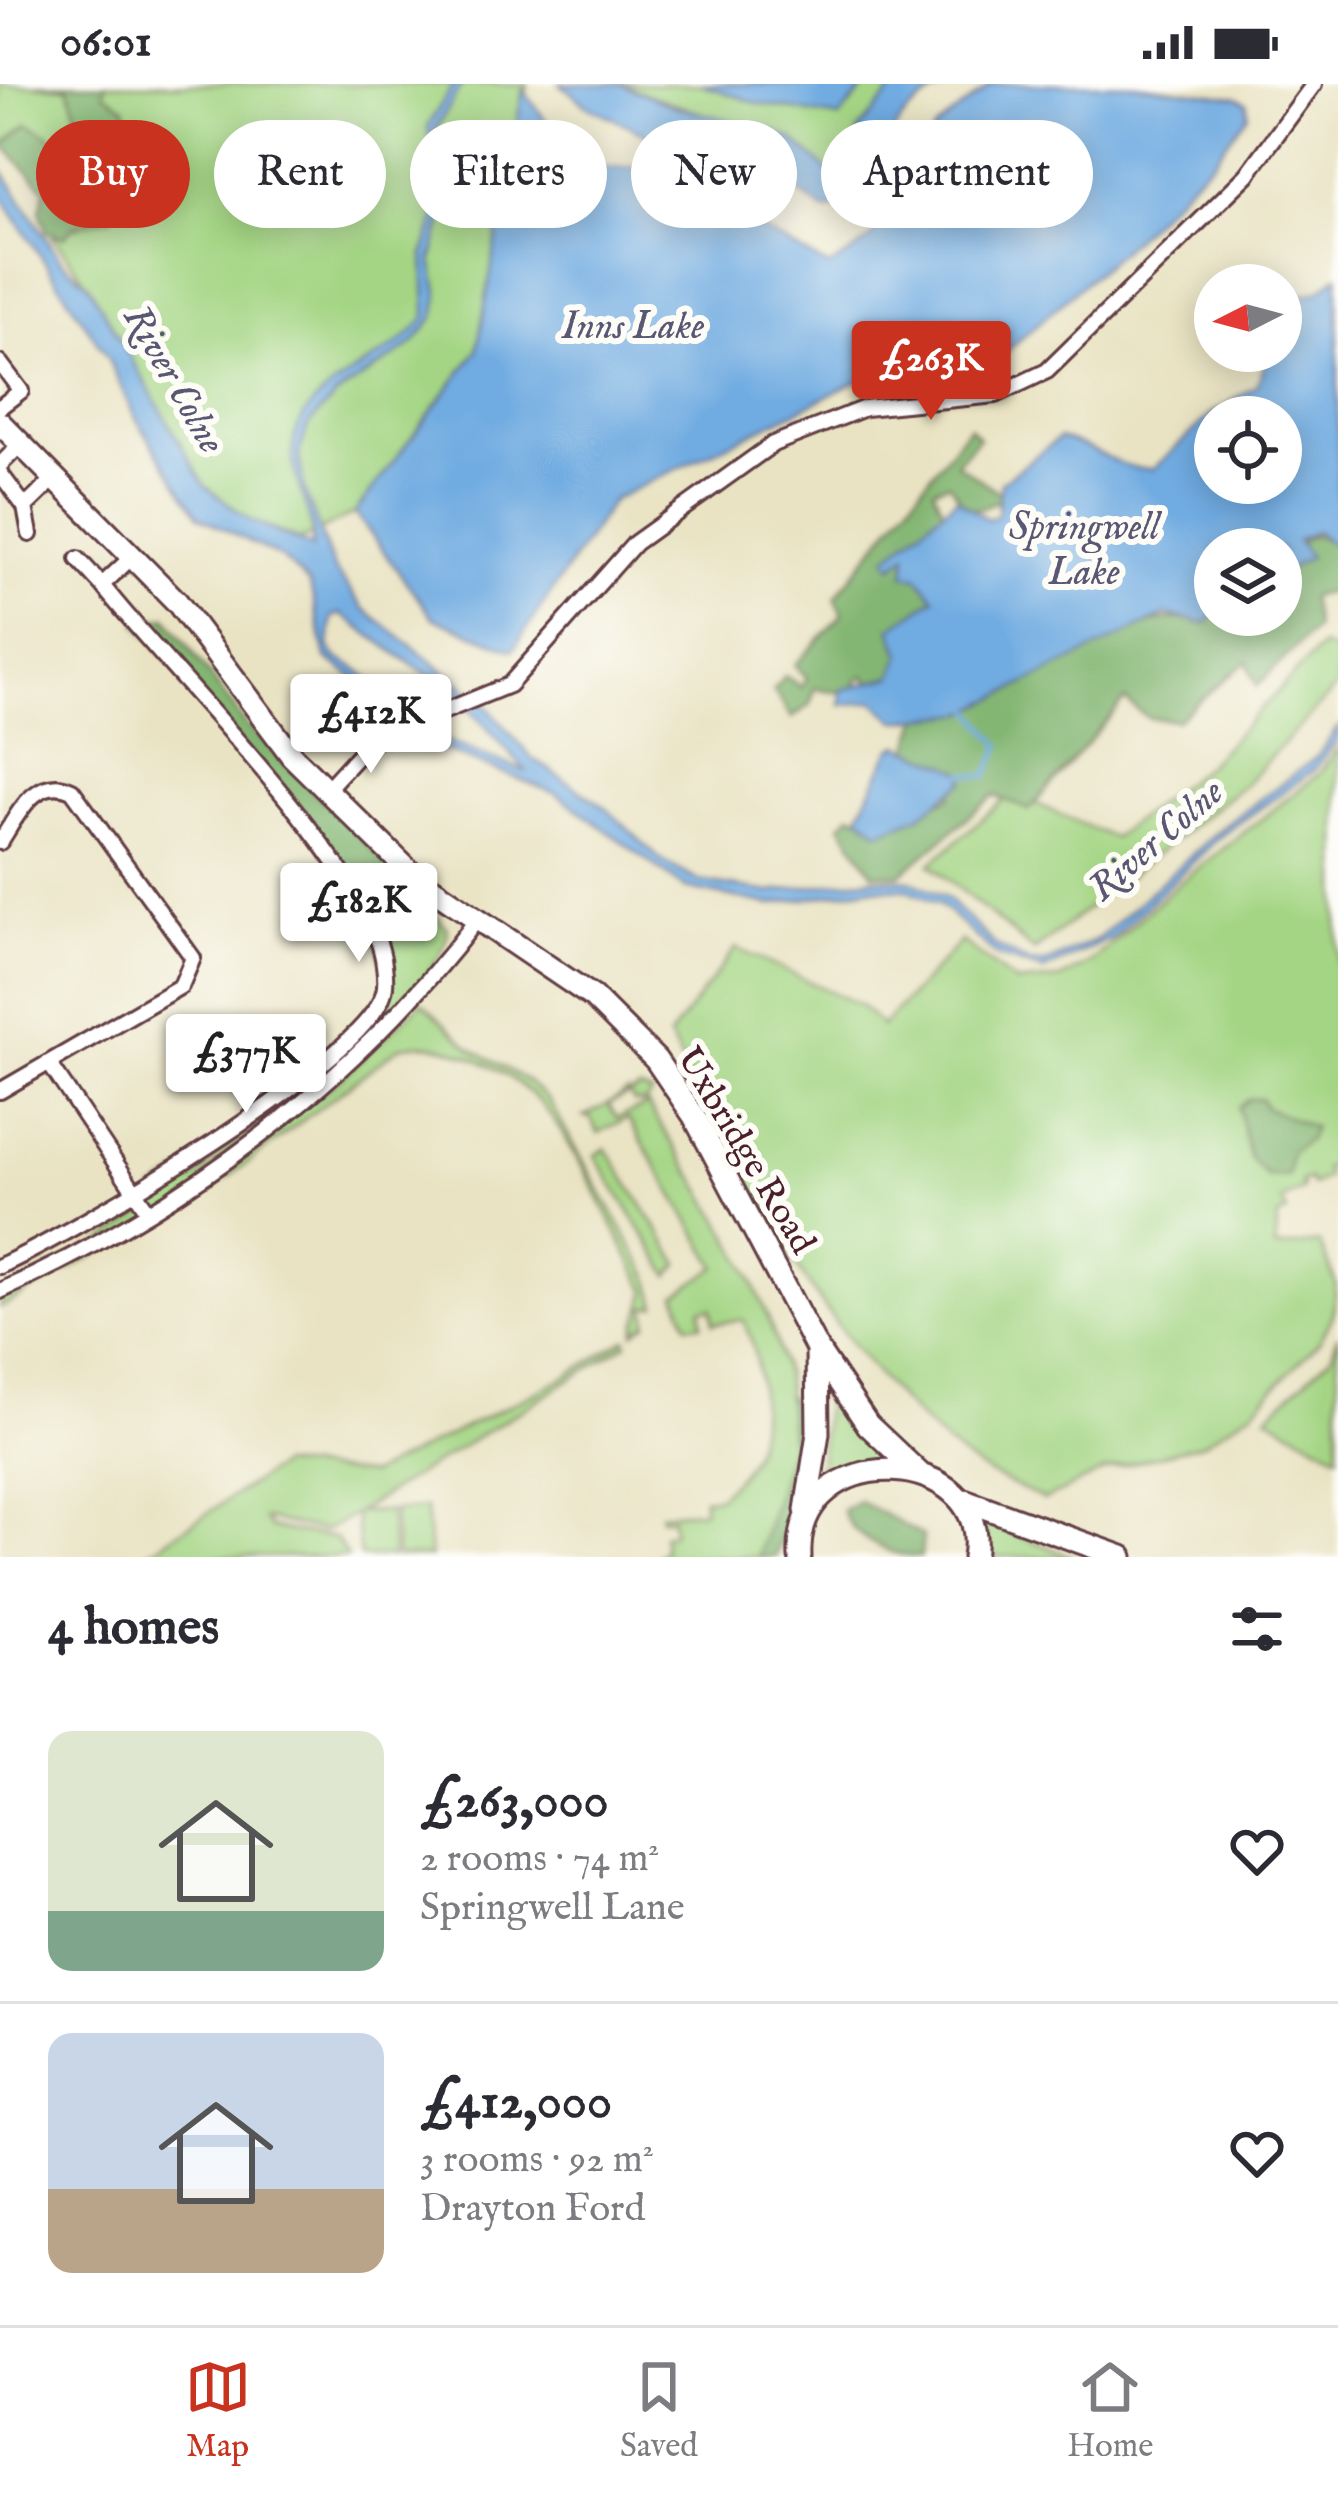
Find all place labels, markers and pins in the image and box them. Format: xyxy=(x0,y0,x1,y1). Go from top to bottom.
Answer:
pin: £263K xyxy=(847,321,1015,423)
pin: £412K xyxy=(287,674,455,776)
pin: £182K xyxy=(275,863,443,965)
pin: £377K xyxy=(162,1014,330,1116)

